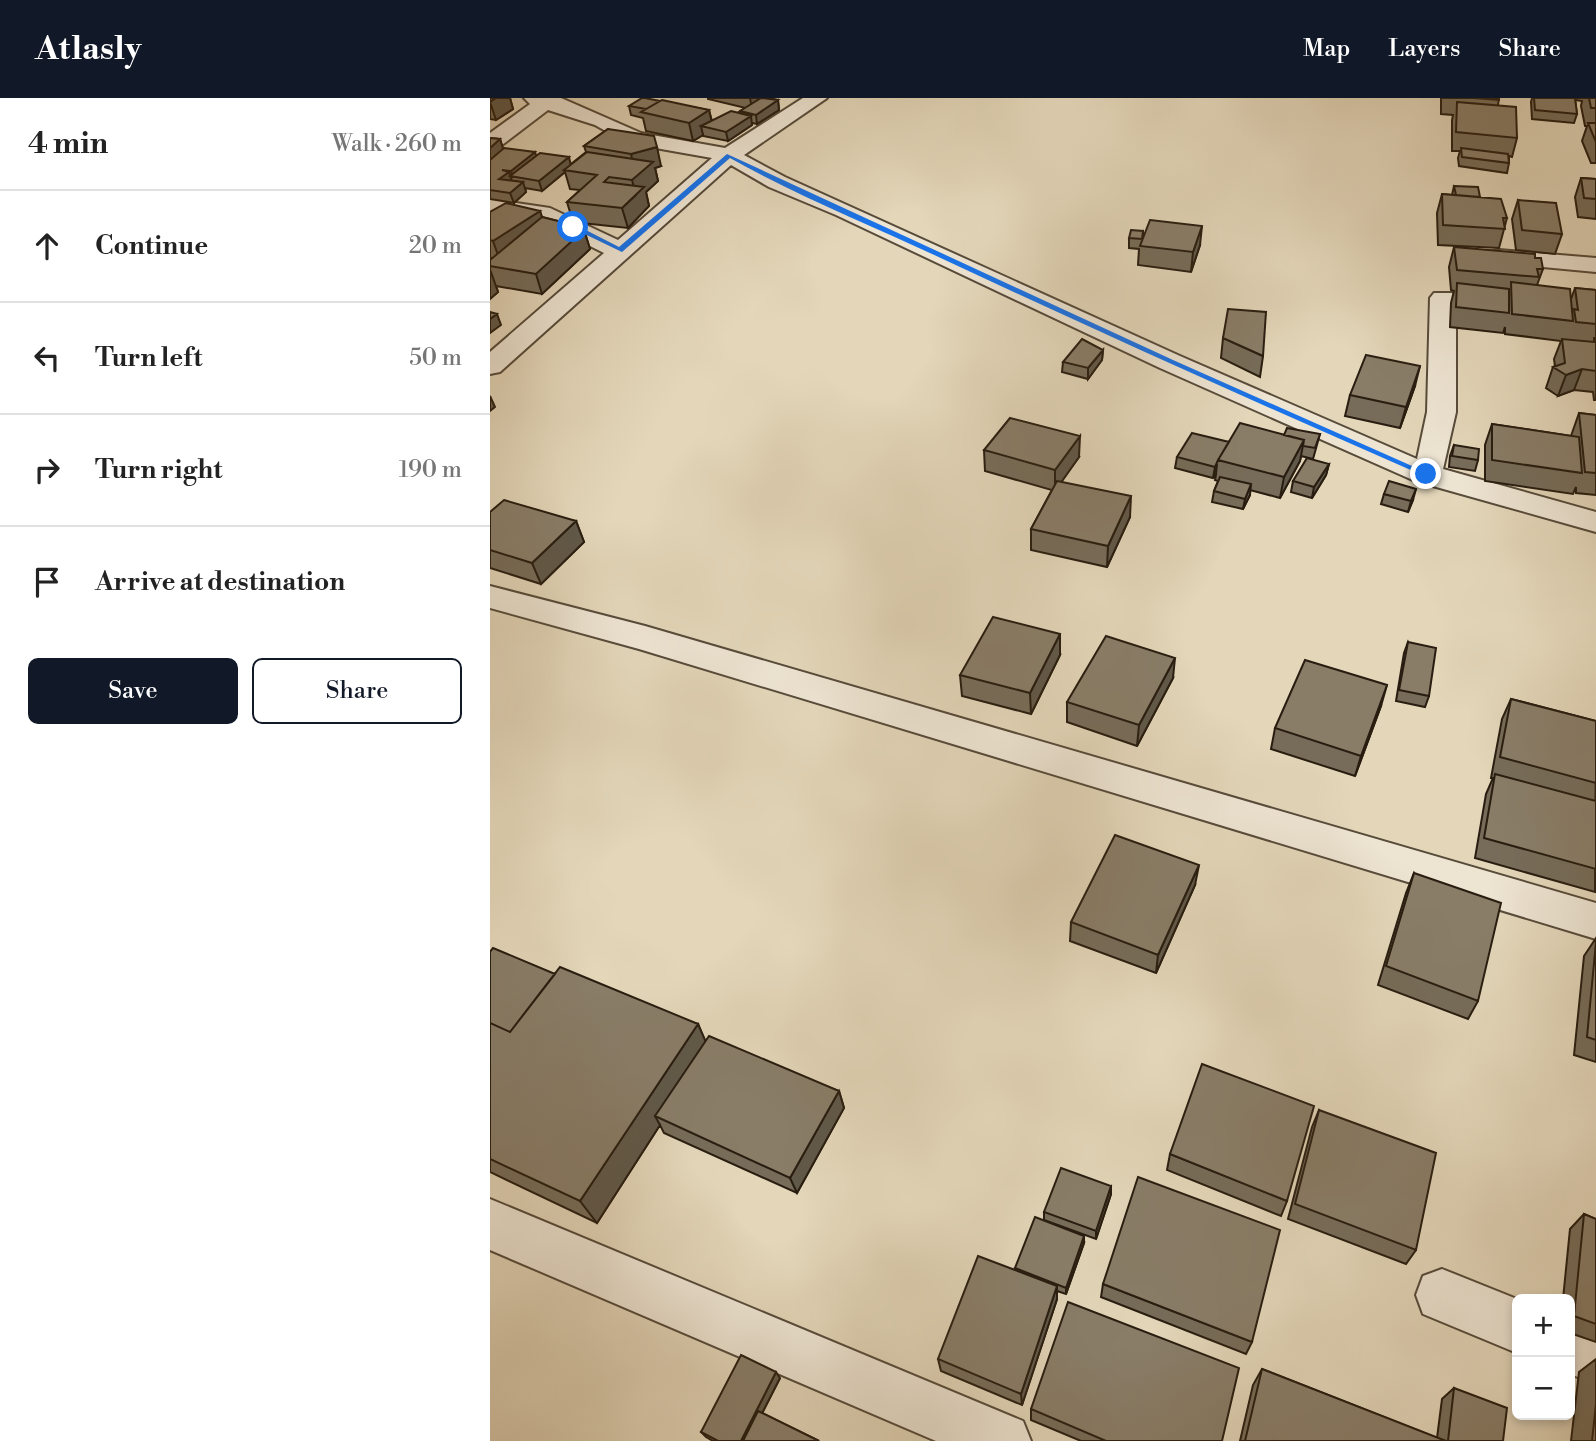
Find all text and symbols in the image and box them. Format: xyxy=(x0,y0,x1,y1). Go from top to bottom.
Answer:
text: Atlasly xyxy=(35,29,141,70)
text: Map xyxy=(1303,34,1350,64)
text: Layers xyxy=(1388,34,1460,64)
text: Share xyxy=(1498,34,1561,64)
text: 4 min xyxy=(28,125,108,163)
text: Walk · 260 m xyxy=(332,130,462,158)
route start xyxy=(557,211,588,242)
icon: ahead xyxy=(28,227,66,265)
text: Continue xyxy=(95,230,208,262)
text: 20 m xyxy=(409,232,462,260)
icon: left xyxy=(28,339,66,377)
text: Turn left xyxy=(95,342,203,374)
text: 50 m xyxy=(409,344,462,372)
icon: right xyxy=(28,451,66,489)
text: Turn right xyxy=(95,454,223,486)
text: 190 m xyxy=(399,456,462,484)
route end xyxy=(1410,458,1441,489)
icon: arrive xyxy=(28,563,66,601)
text: Arrive at destination xyxy=(95,566,345,598)
button: Save xyxy=(28,658,238,724)
button: Share xyxy=(252,658,462,724)
map controls xyxy=(1512,1294,1575,1420)
button: + xyxy=(1512,1294,1575,1357)
button: − xyxy=(1512,1357,1575,1420)

